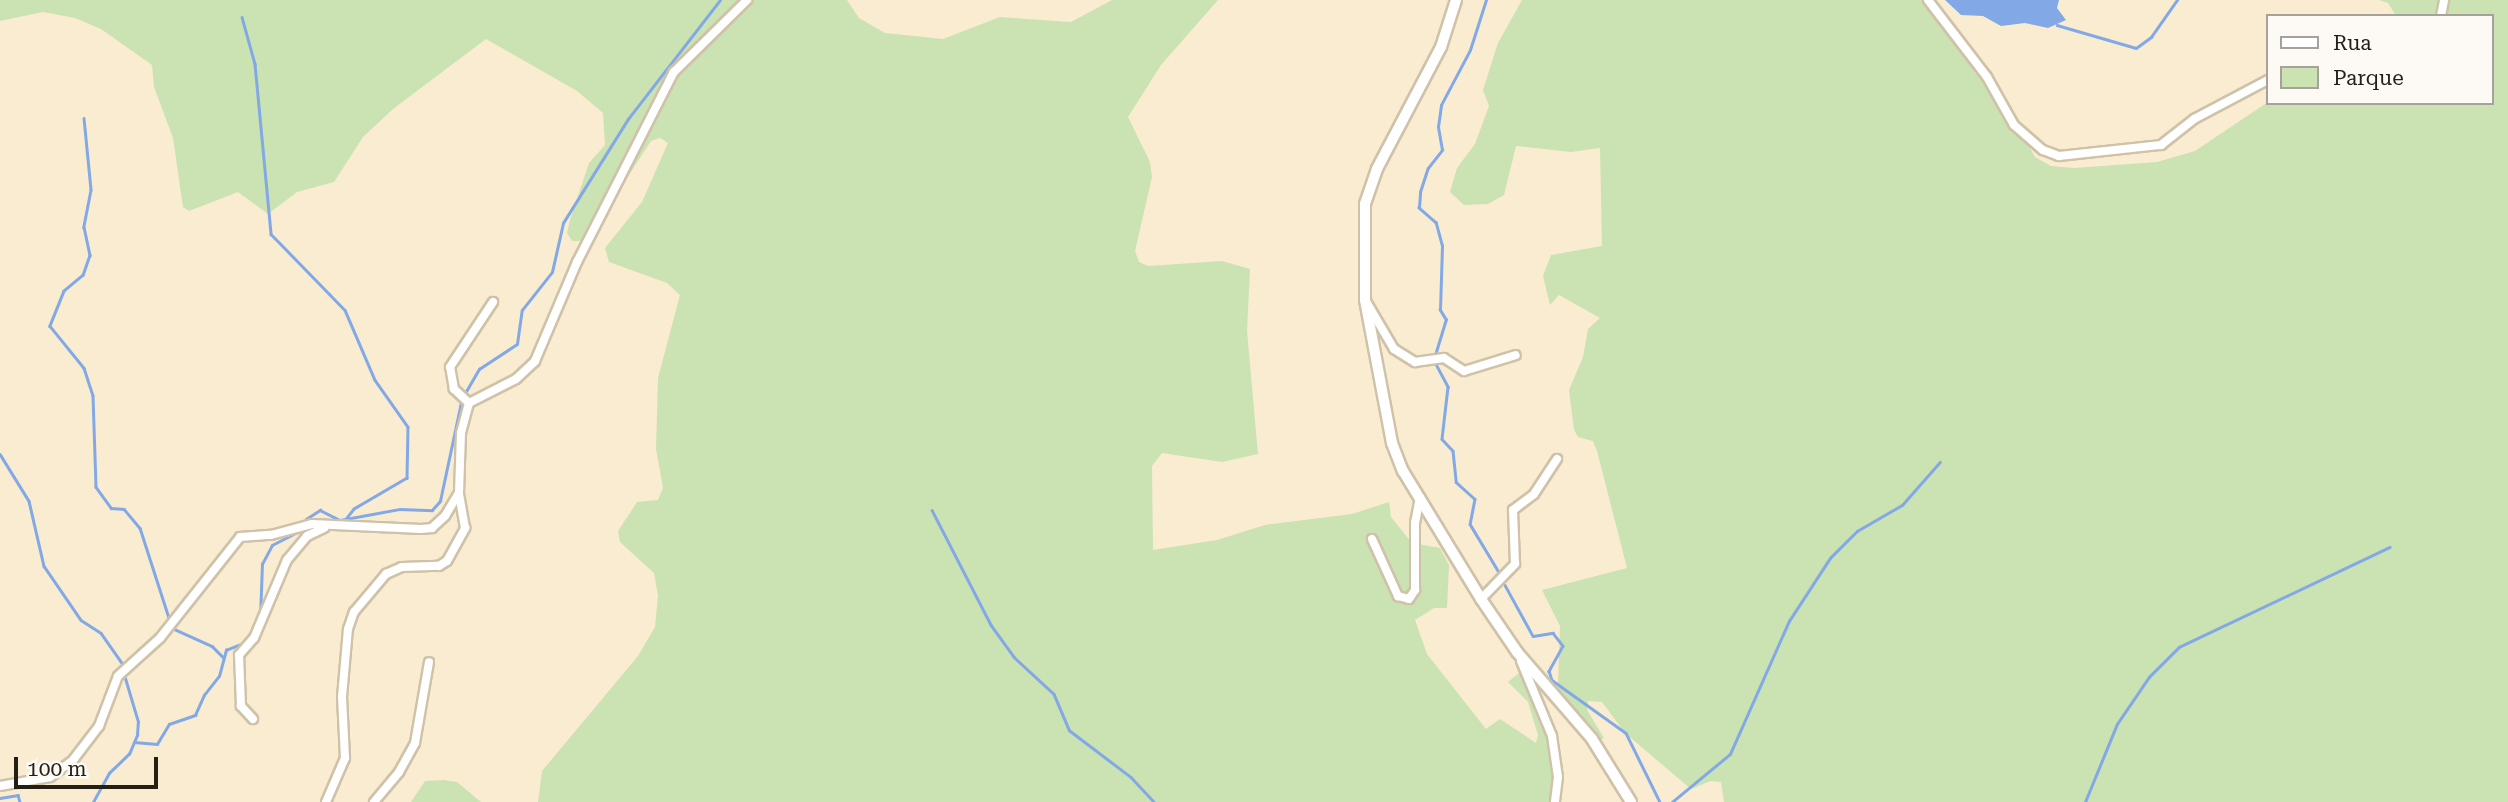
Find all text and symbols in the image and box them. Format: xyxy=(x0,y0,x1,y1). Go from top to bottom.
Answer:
legend xyxy=(2266,14,2494,105)
text: Rua xyxy=(2333,31,2372,55)
text: Parque xyxy=(2333,66,2404,90)
scale bar xyxy=(18,742,161,786)
text: 100 m xyxy=(27,757,87,781)

